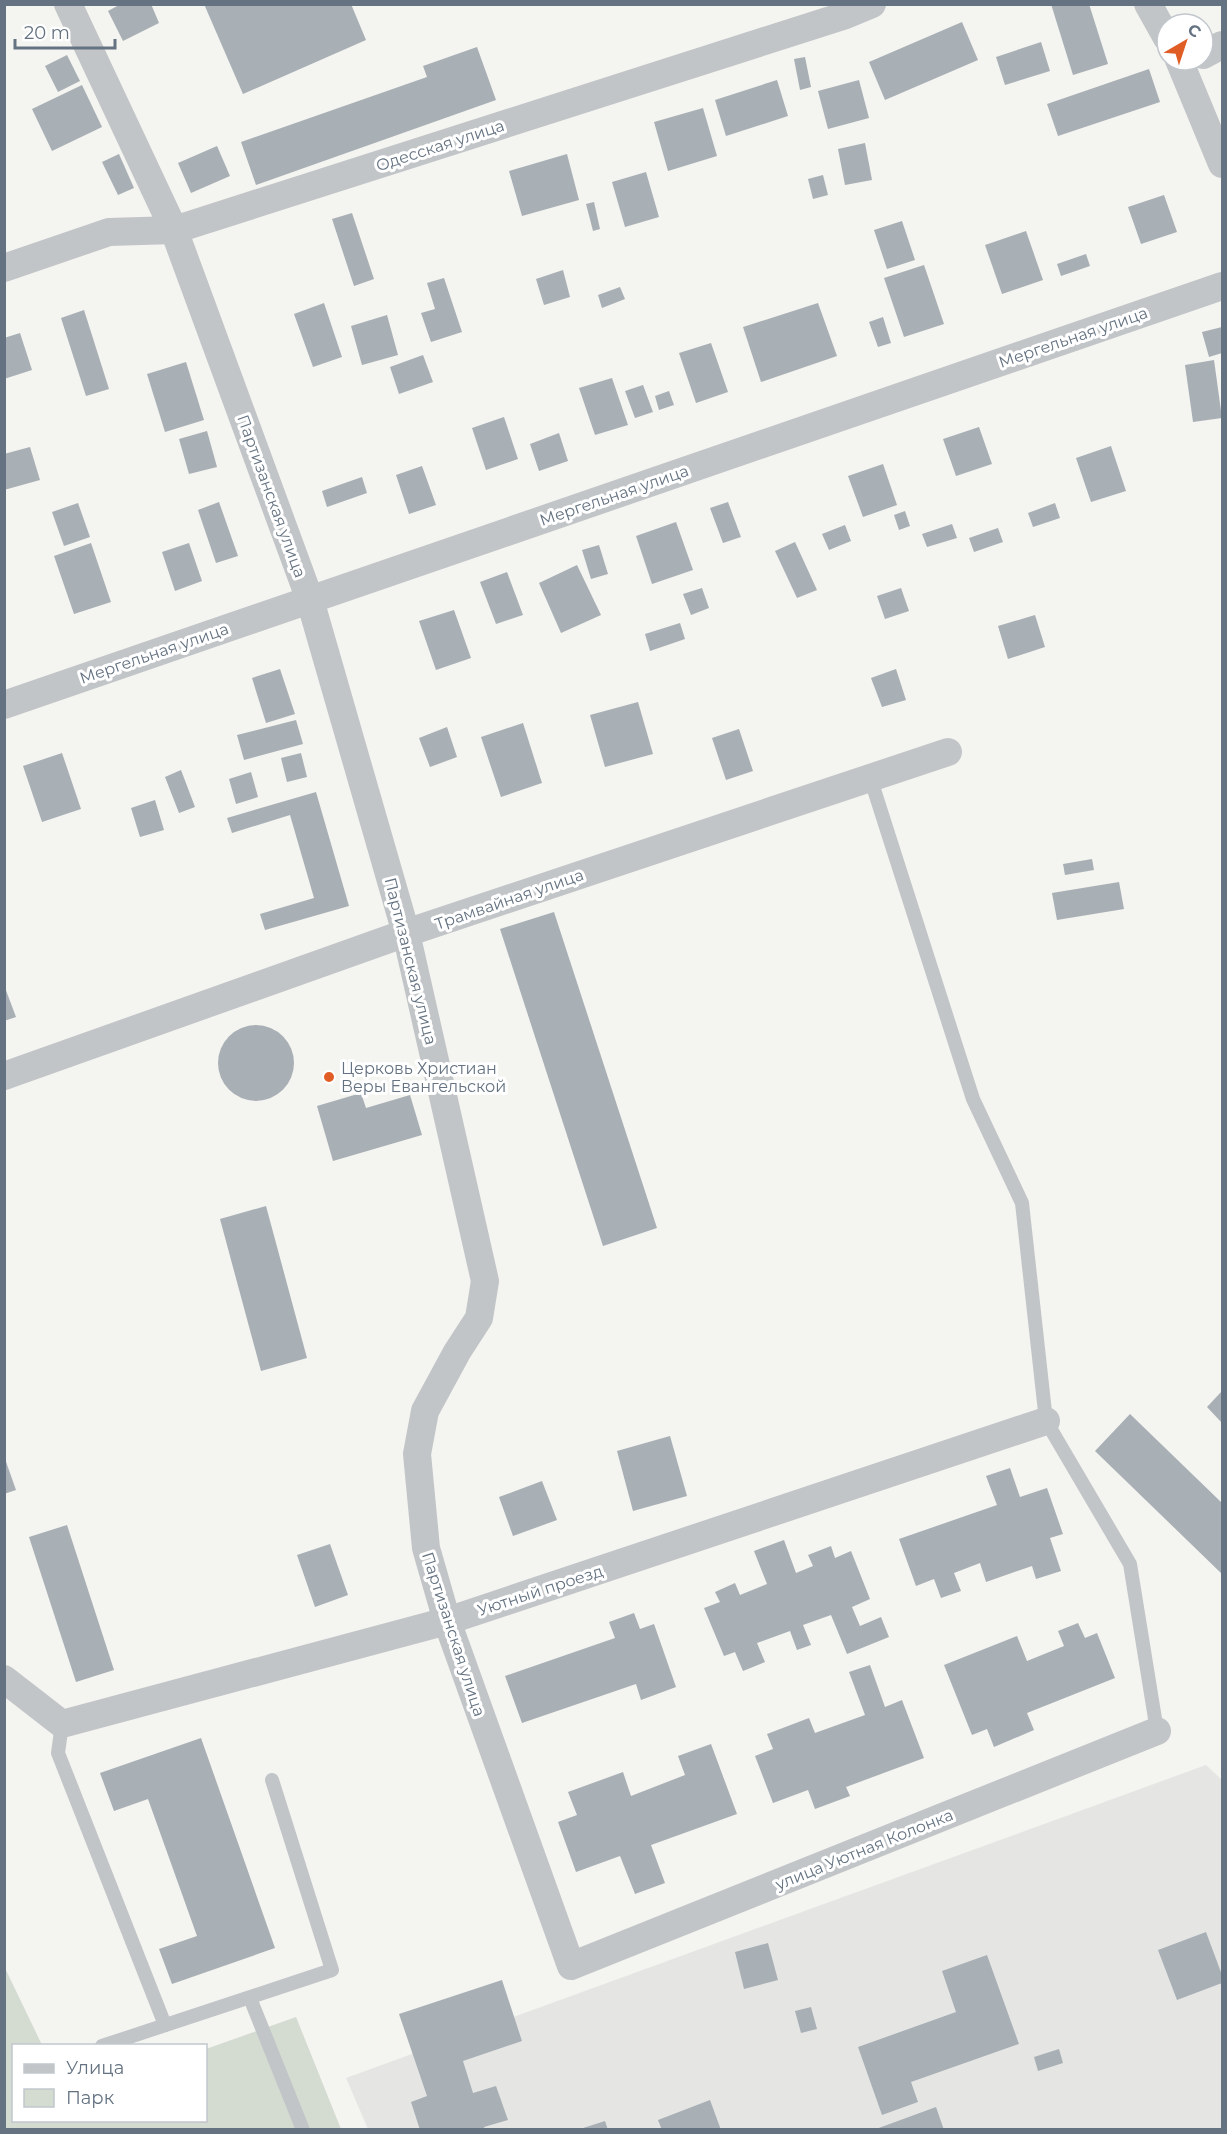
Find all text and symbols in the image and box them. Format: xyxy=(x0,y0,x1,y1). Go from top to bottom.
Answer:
scale bar xyxy=(15,12,116,50)
north arrow xyxy=(1155,12,1215,72)
text: С xyxy=(1184,20,1205,42)
text: 20 m xyxy=(24,22,70,44)
street label: Одесская улица xyxy=(374,116,507,175)
street label: Мергельная улица xyxy=(996,303,1150,372)
street label: Партизанская улица xyxy=(233,412,310,580)
street label: Мергельная улица xyxy=(537,461,691,530)
street label: Мергельная улица xyxy=(77,619,231,688)
street label: Трамвайная улица xyxy=(432,865,586,934)
street label: Партизанская улица xyxy=(381,875,441,1047)
place label: Церковь Христиан Веры Евангельской xyxy=(341,1059,506,1096)
marker: Церковь Христиан Веры Евангельской xyxy=(322,1070,336,1084)
street label: Партизанская улица xyxy=(418,1550,489,1719)
street label: Уютный проезд xyxy=(475,1561,605,1620)
street label: улица Уютная Колонка xyxy=(772,1805,956,1894)
legend xyxy=(12,2044,207,2122)
text: Улица xyxy=(66,2057,124,2079)
text: Парк xyxy=(66,2087,115,2109)

